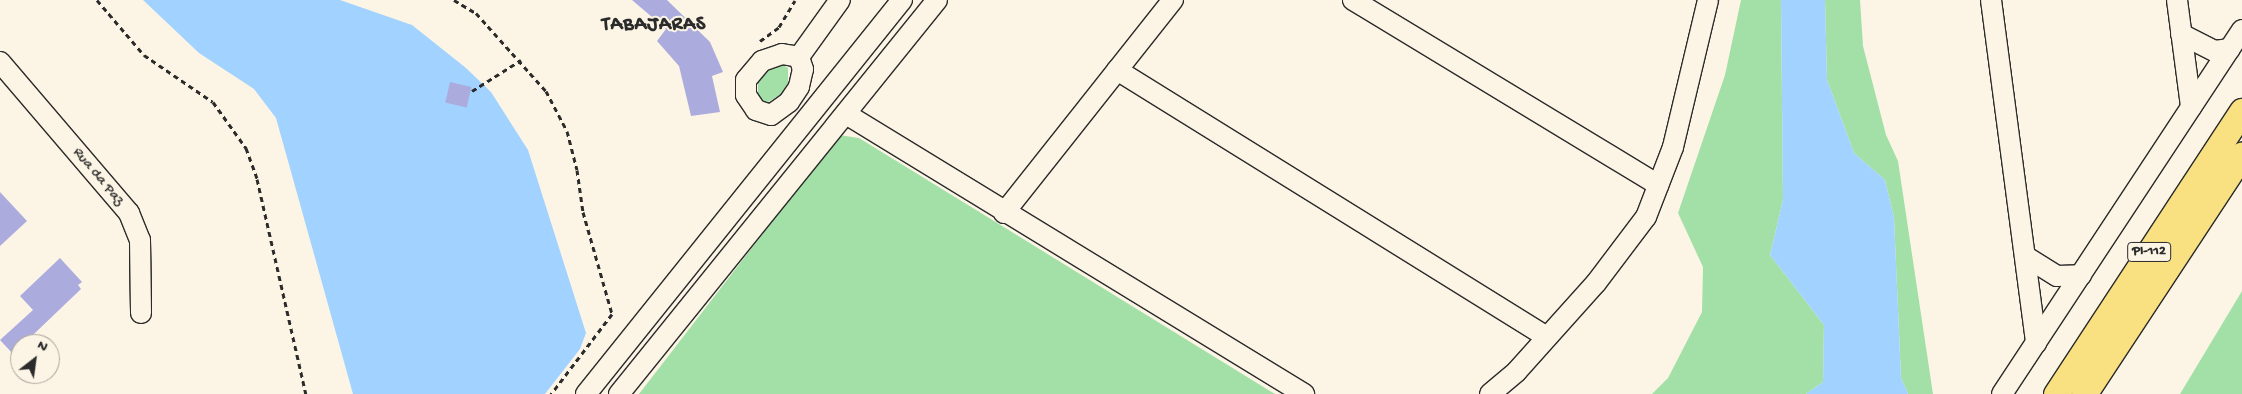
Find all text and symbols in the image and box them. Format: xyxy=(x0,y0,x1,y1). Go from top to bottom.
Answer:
district label: TABAJARAS xyxy=(601,13,707,37)
street label: Rua da Paz xyxy=(68,144,128,210)
road number: PI-112 xyxy=(2126,240,2172,264)
north arrow xyxy=(10,334,60,384)
text: N xyxy=(34,337,50,356)

